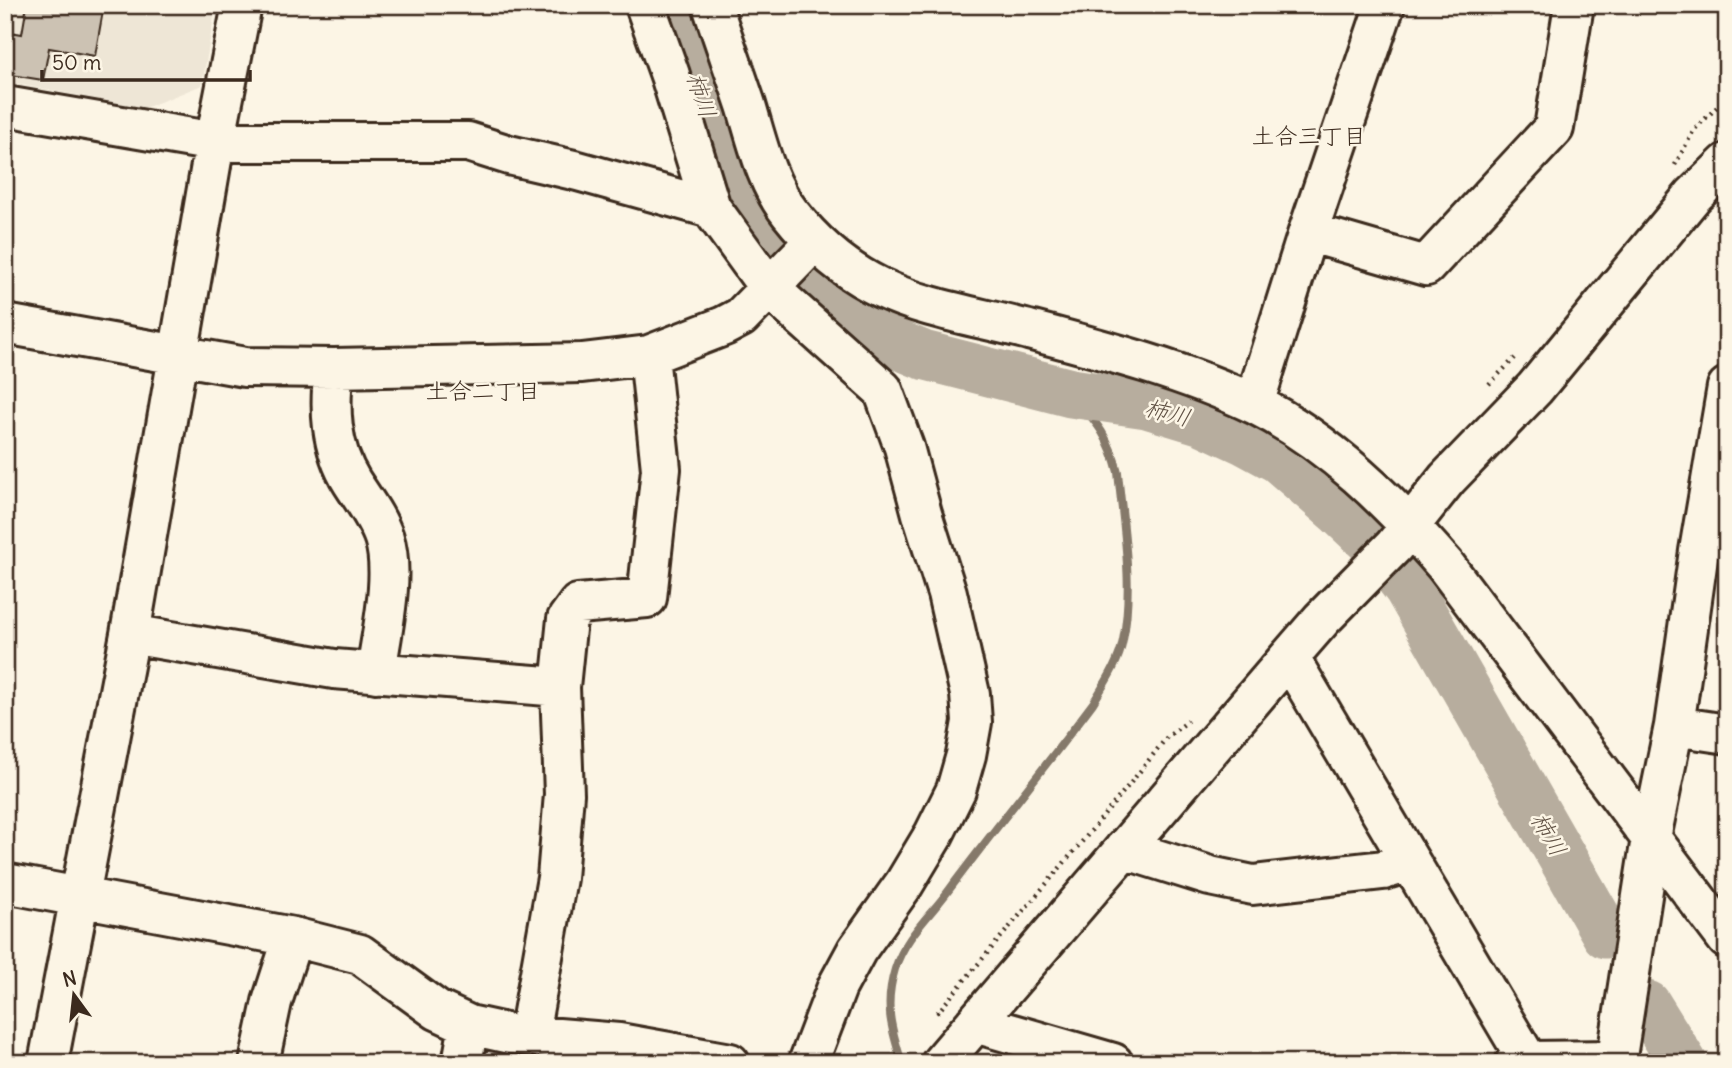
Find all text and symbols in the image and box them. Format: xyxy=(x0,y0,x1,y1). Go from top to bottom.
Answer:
scale bar xyxy=(42,38,250,82)
text: 50 m xyxy=(52,49,101,76)
water label: 柿川 xyxy=(681,69,723,121)
district label: 土合三丁目 xyxy=(1252,121,1367,150)
district label: 土合二丁目 xyxy=(426,376,541,405)
water label: 柿川 xyxy=(1142,392,1194,432)
water label: 柿川 xyxy=(1525,807,1573,861)
north arrow xyxy=(38,960,108,1030)
text: N xyxy=(60,965,79,992)

